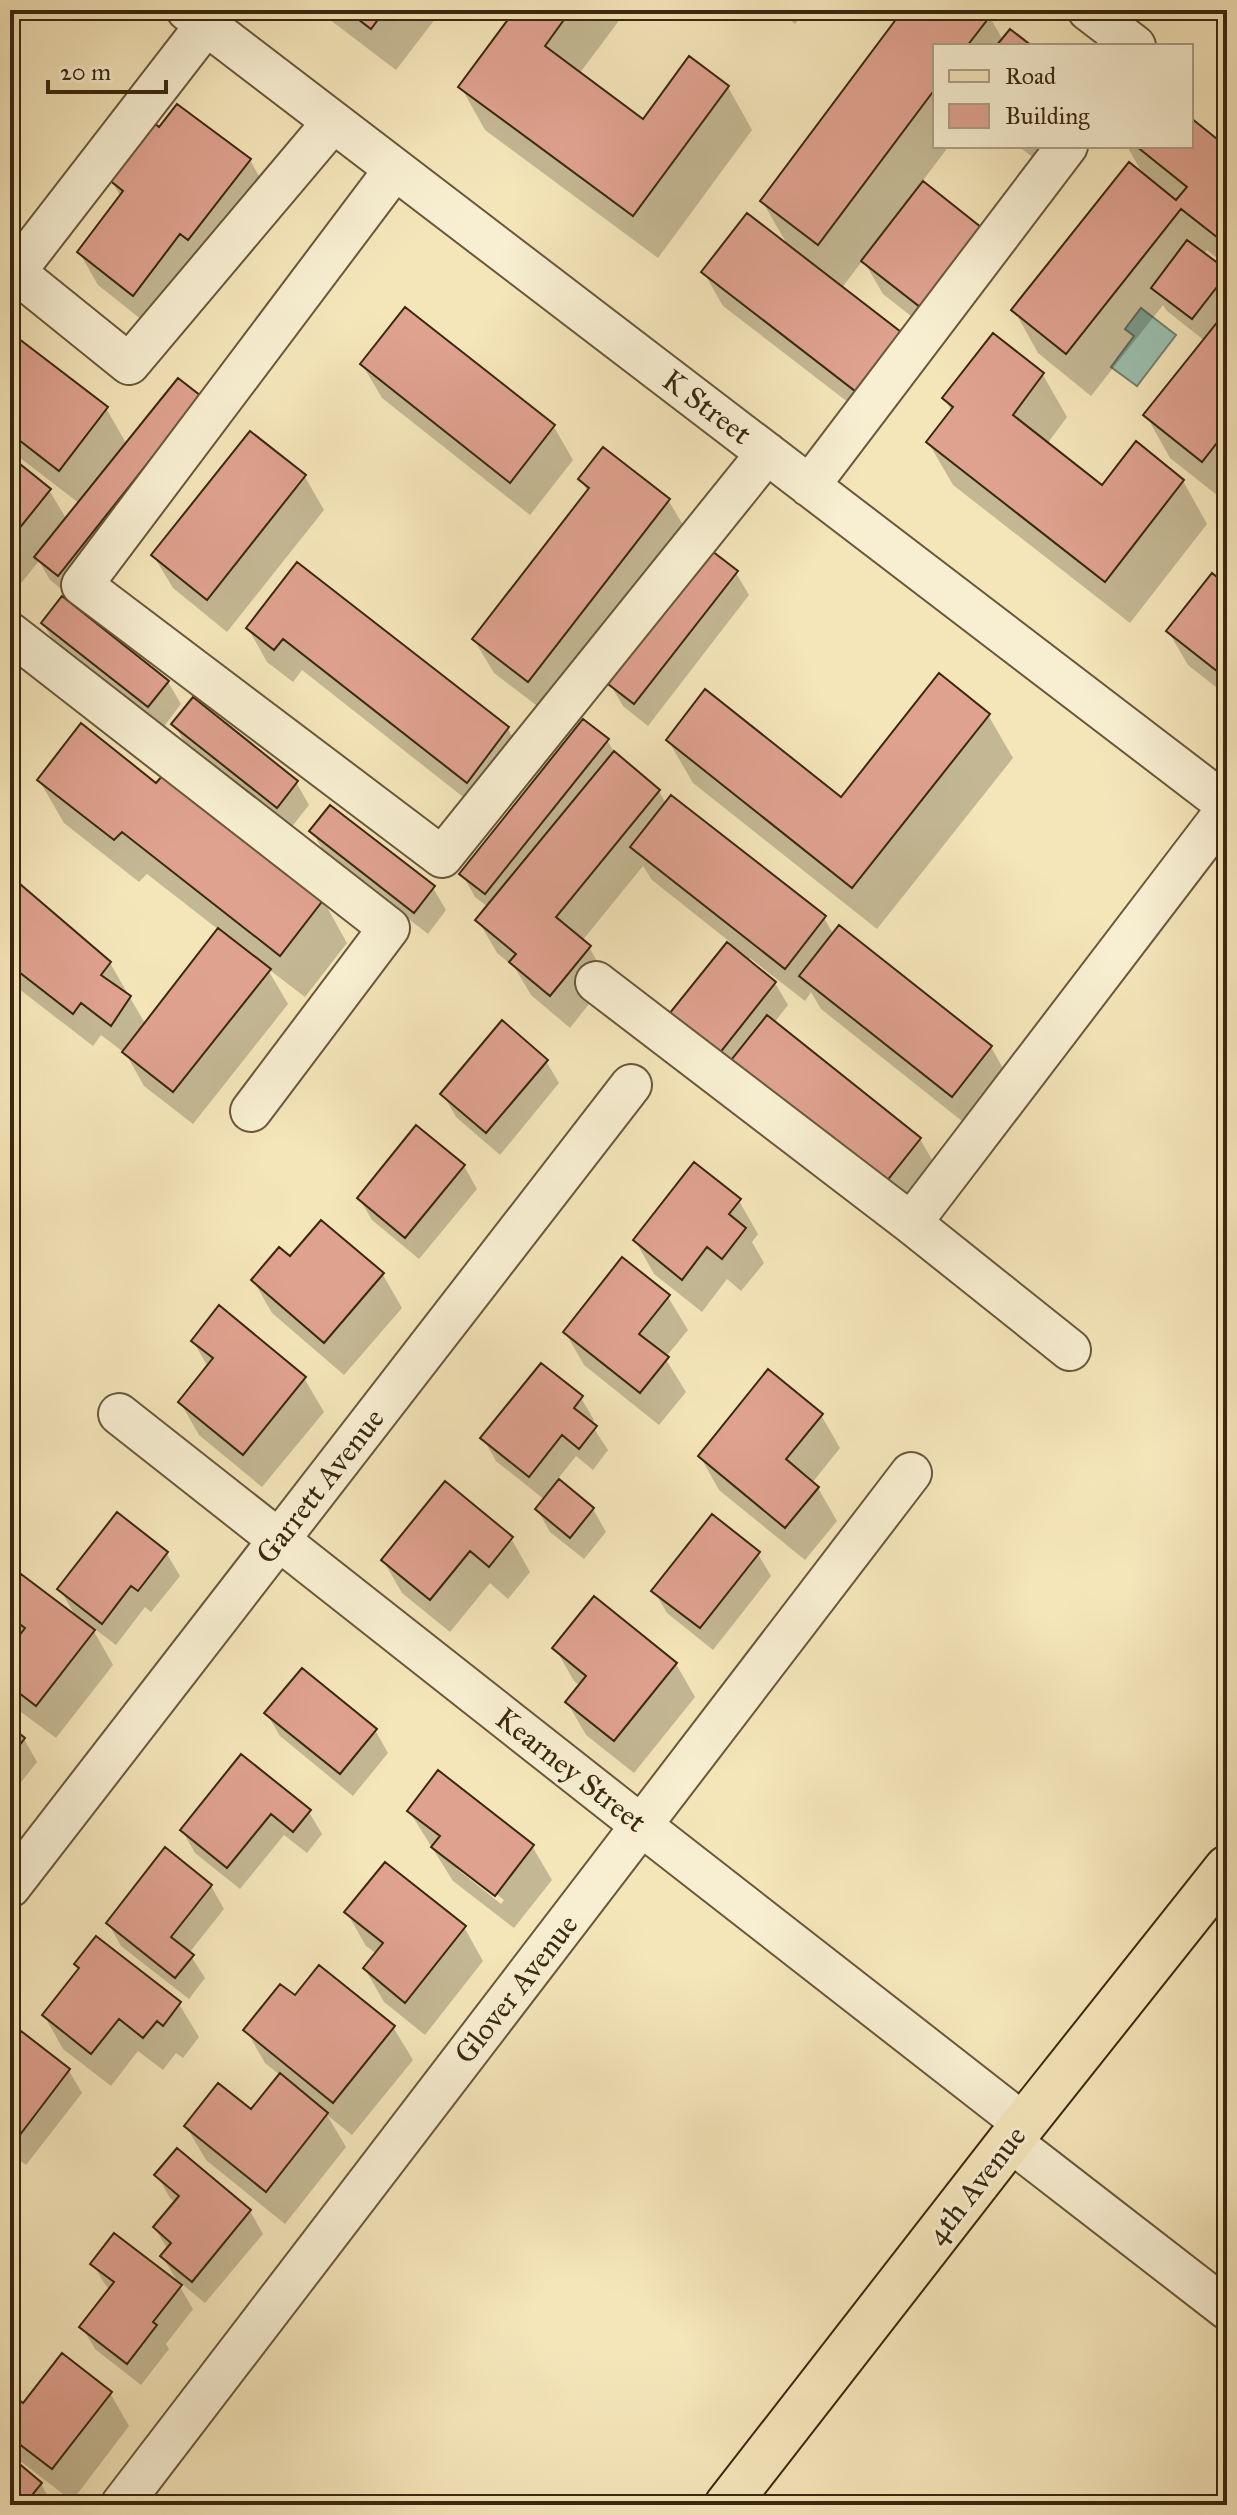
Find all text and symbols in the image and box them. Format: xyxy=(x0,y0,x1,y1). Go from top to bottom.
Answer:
scale bar xyxy=(48,44,166,94)
legend xyxy=(933,44,1193,148)
text: 20 m xyxy=(60,57,111,87)
text: Road xyxy=(1005,61,1056,91)
text: Building xyxy=(1005,101,1090,131)
street label: K Street xyxy=(655,362,759,452)
street label: Garrett Avenue xyxy=(248,1401,392,1571)
street label: Kearney Street xyxy=(489,1700,654,1840)
street label: Glover Avenue xyxy=(447,1907,585,2071)
street label: 4th Avenue xyxy=(919,2119,1033,2251)

